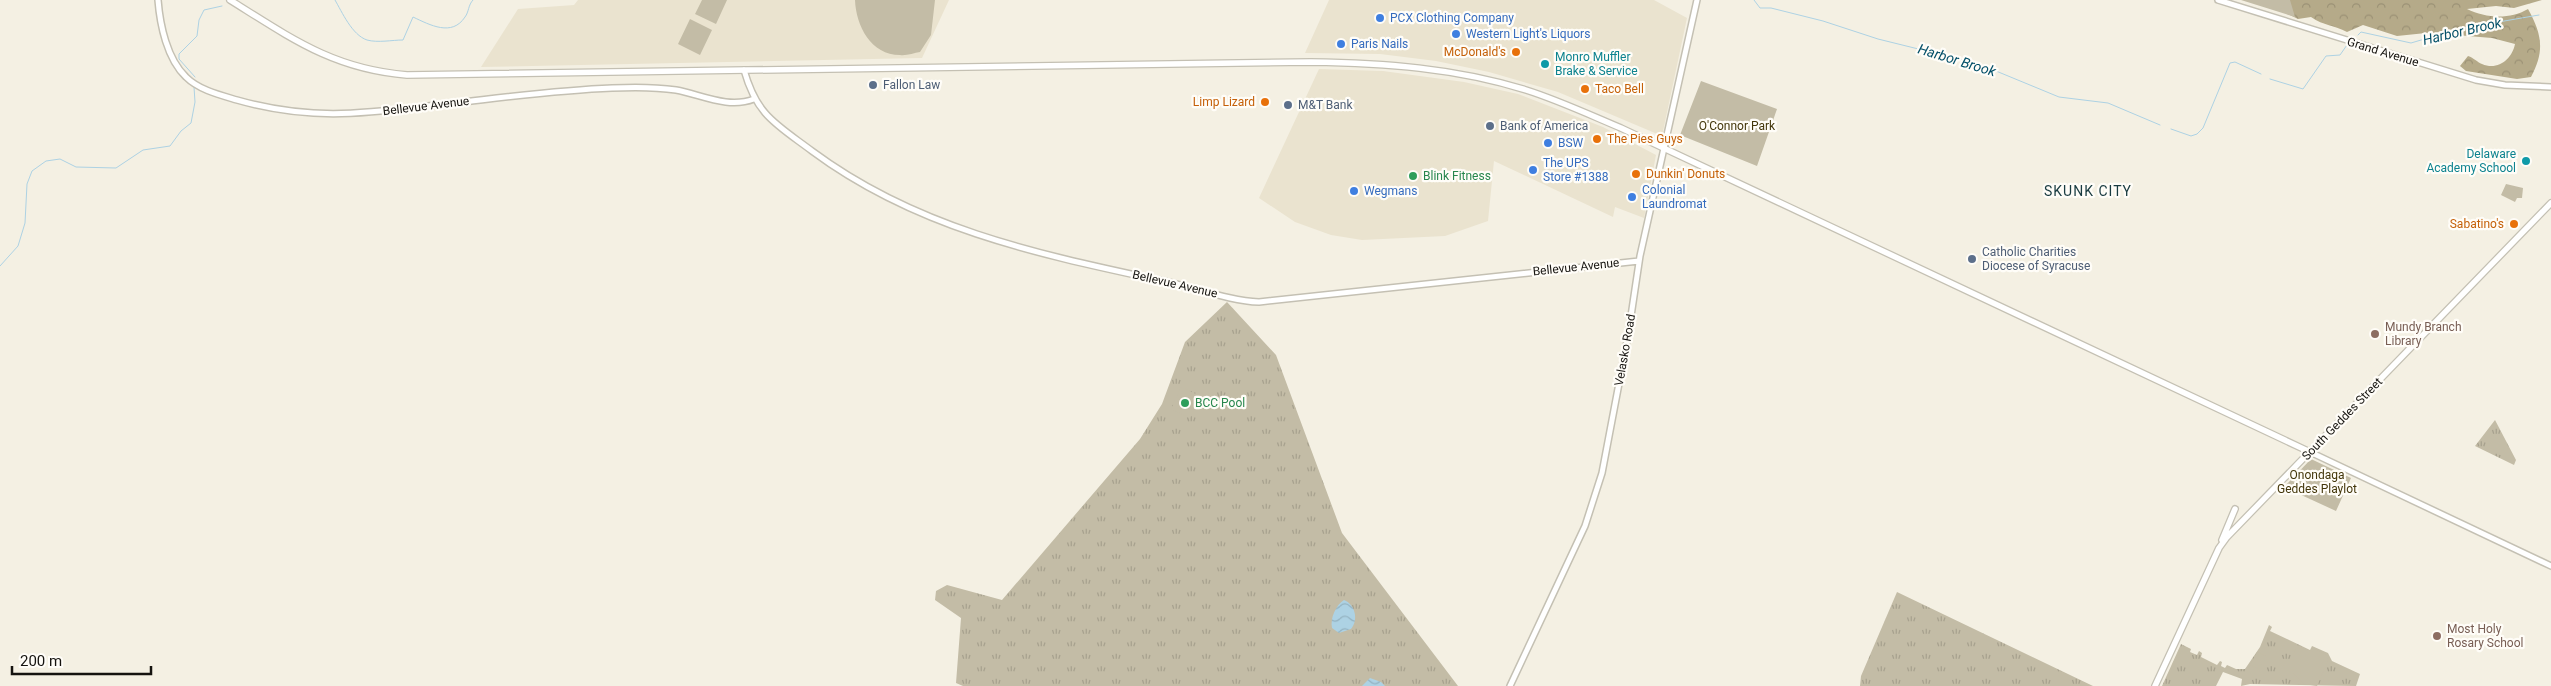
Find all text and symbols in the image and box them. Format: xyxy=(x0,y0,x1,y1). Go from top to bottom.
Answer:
place label: PCX Clothing Company xyxy=(1390,11,1514,25)
marker: PCX Clothing Company xyxy=(1374,12,1386,24)
water label: Harbor Brook xyxy=(2421,14,2504,48)
place label: Western Light's Liquors xyxy=(1466,27,1590,41)
marker: Western Light's Liquors xyxy=(1450,28,1462,40)
street label: Grand Avenue xyxy=(2345,34,2421,70)
place label: Paris Nails xyxy=(1351,37,1408,51)
marker: Paris Nails xyxy=(1335,38,1347,50)
water label: Harbor Brook xyxy=(1916,41,1999,80)
place label: McDonald's xyxy=(1444,45,1506,59)
marker: McDonald's xyxy=(1510,46,1522,58)
place label: Monro Muffler Brake & Service xyxy=(1555,50,1638,78)
marker: Monro Muffler Brake & Service xyxy=(1539,58,1551,70)
place label: Fallon Law xyxy=(883,78,940,92)
marker: Fallon Law xyxy=(867,79,879,91)
place label: Taco Bell xyxy=(1595,82,1644,96)
marker: Taco Bell xyxy=(1579,83,1591,95)
street label: Bellevue Avenue xyxy=(382,94,470,118)
place label: Limp Lizard xyxy=(1193,95,1255,109)
marker: Limp Lizard xyxy=(1259,96,1271,108)
place label: M&T Bank xyxy=(1298,98,1353,112)
marker: M&T Bank xyxy=(1282,99,1294,111)
place label: Bank of America xyxy=(1500,119,1588,133)
park label: O'Connor Park xyxy=(1699,119,1776,133)
marker: Bank of America xyxy=(1484,120,1496,132)
place label: The Pies Guys xyxy=(1607,132,1683,146)
marker: The Pies Guys xyxy=(1591,133,1603,145)
place label: BSW xyxy=(1558,136,1584,150)
marker: BSW xyxy=(1542,137,1554,149)
place label: Delaware Academy School xyxy=(2426,147,2516,175)
marker: Delaware Academy School xyxy=(2520,155,2532,167)
place label: The UPS Store #1388 xyxy=(1543,156,1609,184)
marker: The UPS Store #1388 xyxy=(1527,164,1539,176)
place label: Dunkin' Donuts xyxy=(1646,167,1725,181)
marker: Dunkin' Donuts xyxy=(1630,168,1642,180)
place label: Blink Fitness xyxy=(1423,169,1491,183)
marker: Blink Fitness xyxy=(1407,170,1419,182)
place label: Colonial Laundromat xyxy=(1642,183,1707,211)
district label: SKUNK CITY xyxy=(2044,183,2132,199)
place label: Wegmans xyxy=(1364,184,1417,198)
marker: Wegmans xyxy=(1348,185,1360,197)
marker: Colonial Laundromat xyxy=(1626,191,1638,203)
place label: Sabatino's xyxy=(2450,217,2504,231)
marker: Sabatino's xyxy=(2508,218,2520,230)
place label: Catholic Charities Diocese of Syracuse xyxy=(1982,245,2090,273)
marker: Catholic Charities Diocese of Syracuse xyxy=(1966,253,1978,265)
street label: Bellevue Avenue xyxy=(1532,255,1620,279)
street label: Bellevue Avenue xyxy=(1131,267,1219,301)
street label: Velasko Road xyxy=(1612,313,1638,387)
place label: Mundy Branch Library xyxy=(2385,320,2462,348)
marker: Mundy Branch Library xyxy=(2369,328,2381,340)
street label: South Geddes Street xyxy=(2299,375,2385,463)
place label: BCC Pool xyxy=(1195,396,1245,410)
marker: BCC Pool xyxy=(1179,397,1191,409)
park label: Onondaga Geddes Playlot xyxy=(2277,468,2357,496)
place label: Most Holy Rosary School xyxy=(2447,622,2523,650)
marker: Most Holy Rosary School xyxy=(2431,630,2443,642)
scale bar xyxy=(12,644,151,676)
text: 200 m xyxy=(20,652,62,670)

